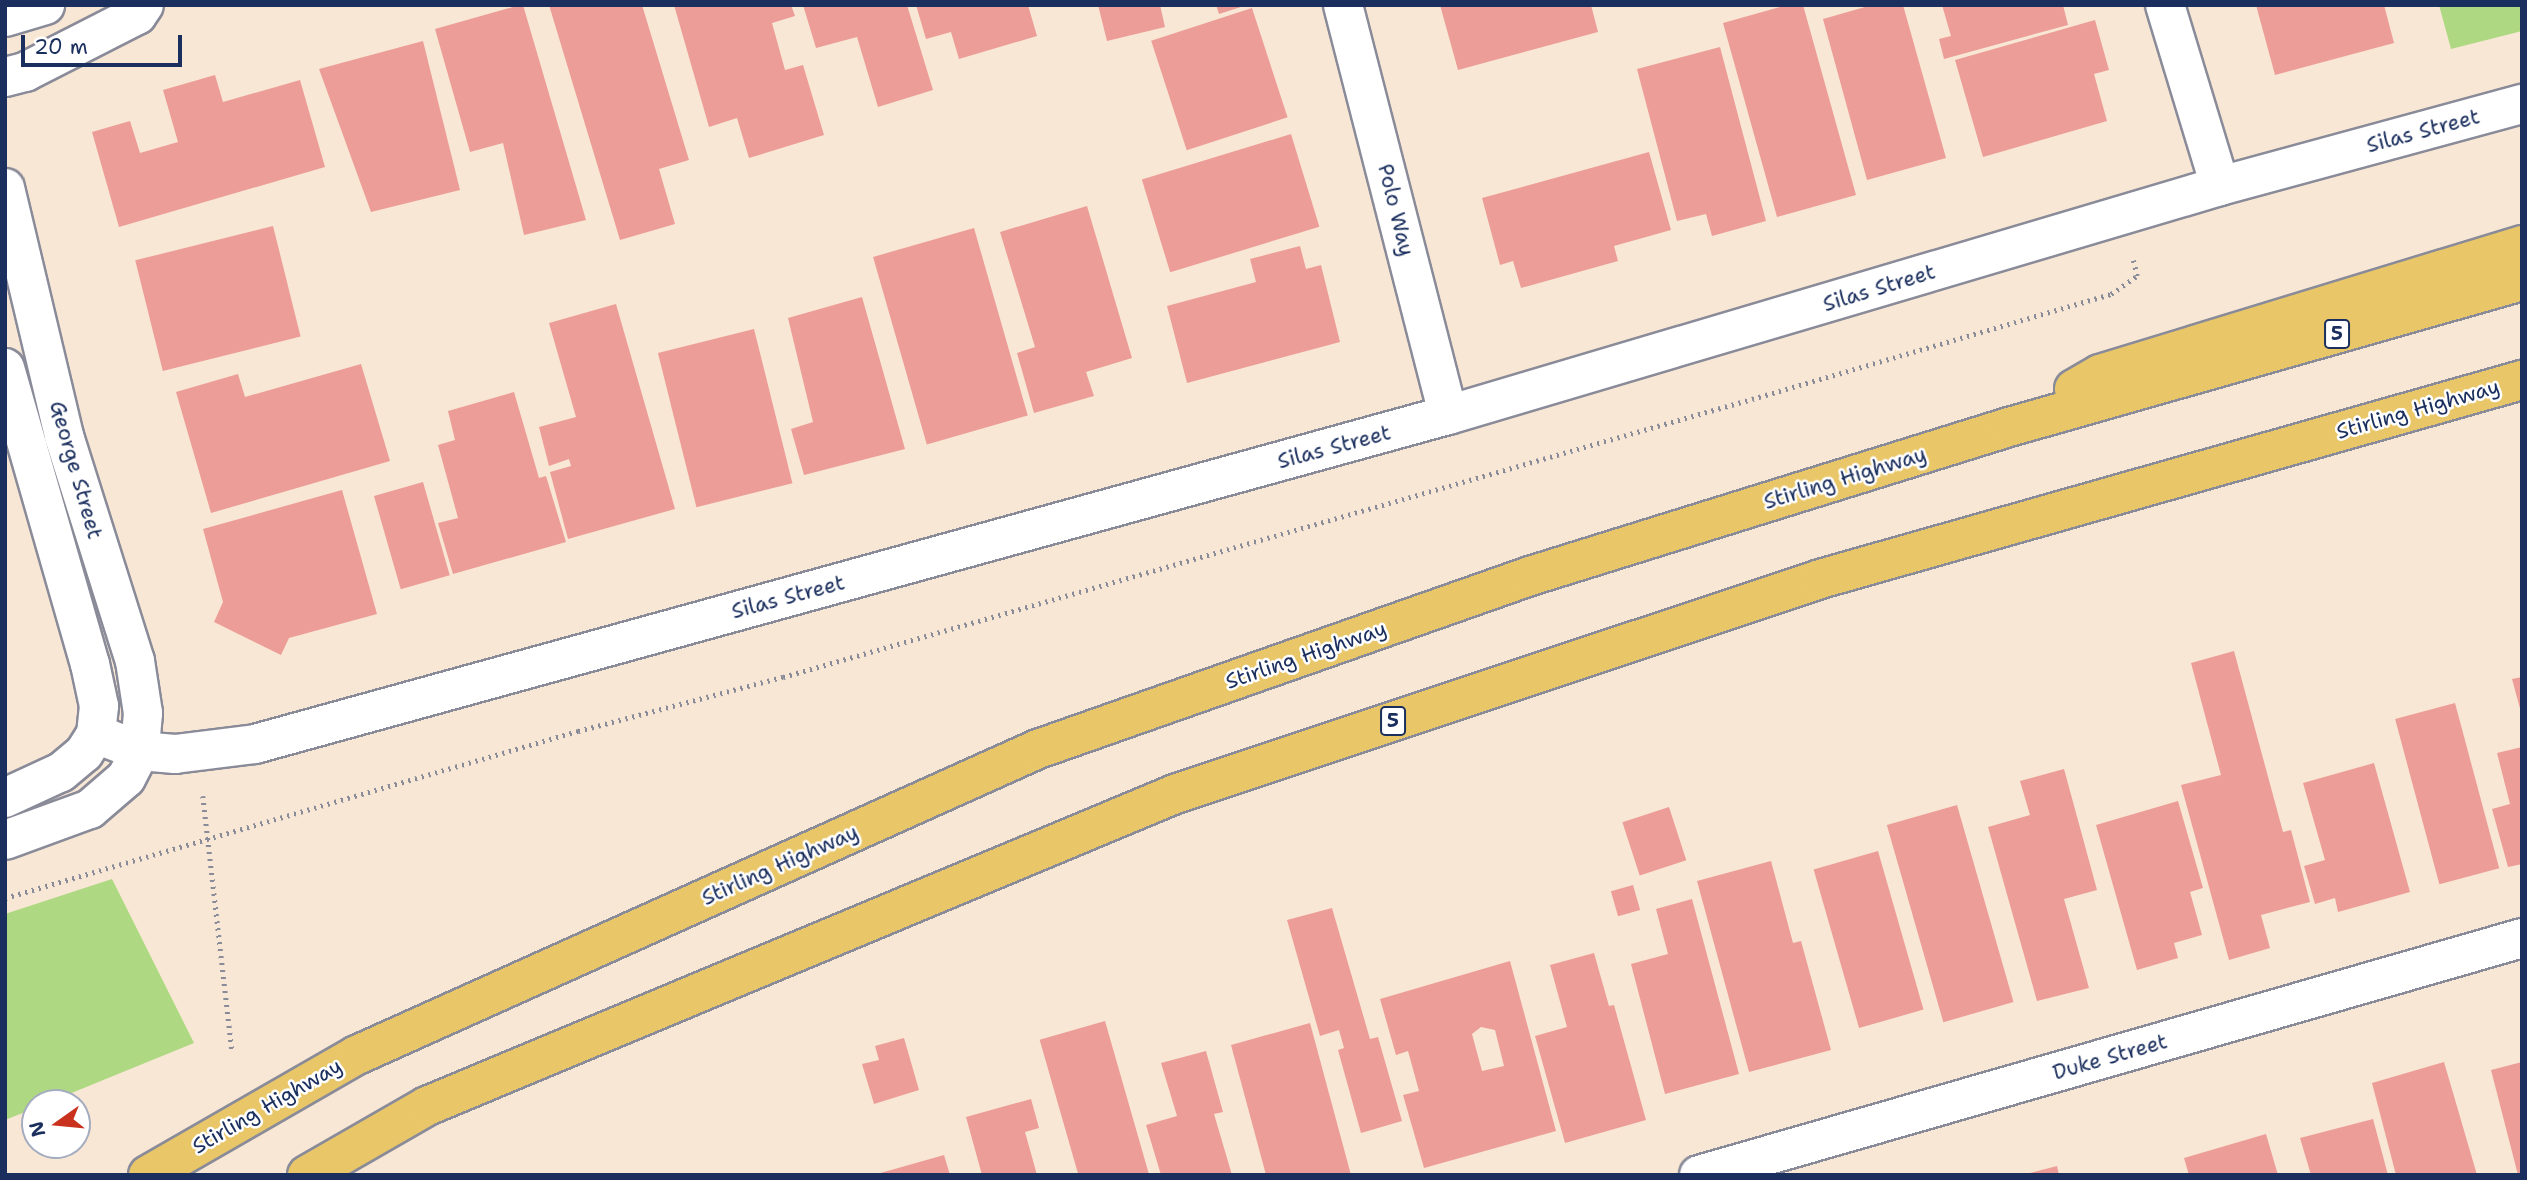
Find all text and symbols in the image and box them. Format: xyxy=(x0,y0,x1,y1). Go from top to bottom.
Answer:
scale bar xyxy=(24,21,186,65)
text: 20 m xyxy=(34,33,88,61)
street label: Silas Street xyxy=(2364,104,2482,158)
street label: Polo Way xyxy=(1372,161,1420,259)
street label: Silas Street xyxy=(1820,259,1938,317)
road number: 5 xyxy=(2323,318,2351,350)
street label: Stirling Highway xyxy=(2333,374,2503,444)
street label: George Street xyxy=(44,398,108,542)
street label: Silas Street xyxy=(1275,420,1393,474)
street label: Stirling Highway xyxy=(1761,441,1929,515)
street label: Silas Street xyxy=(729,570,847,624)
street label: Stirling Highway xyxy=(1222,616,1390,694)
road number: 5 xyxy=(1379,706,1407,736)
street label: Stirling Highway xyxy=(698,819,862,911)
street label: Duke Street xyxy=(2050,1029,2170,1085)
street label: Stirling Highway xyxy=(188,1053,346,1159)
north arrow xyxy=(21,1089,91,1159)
text: N xyxy=(23,1119,51,1140)

